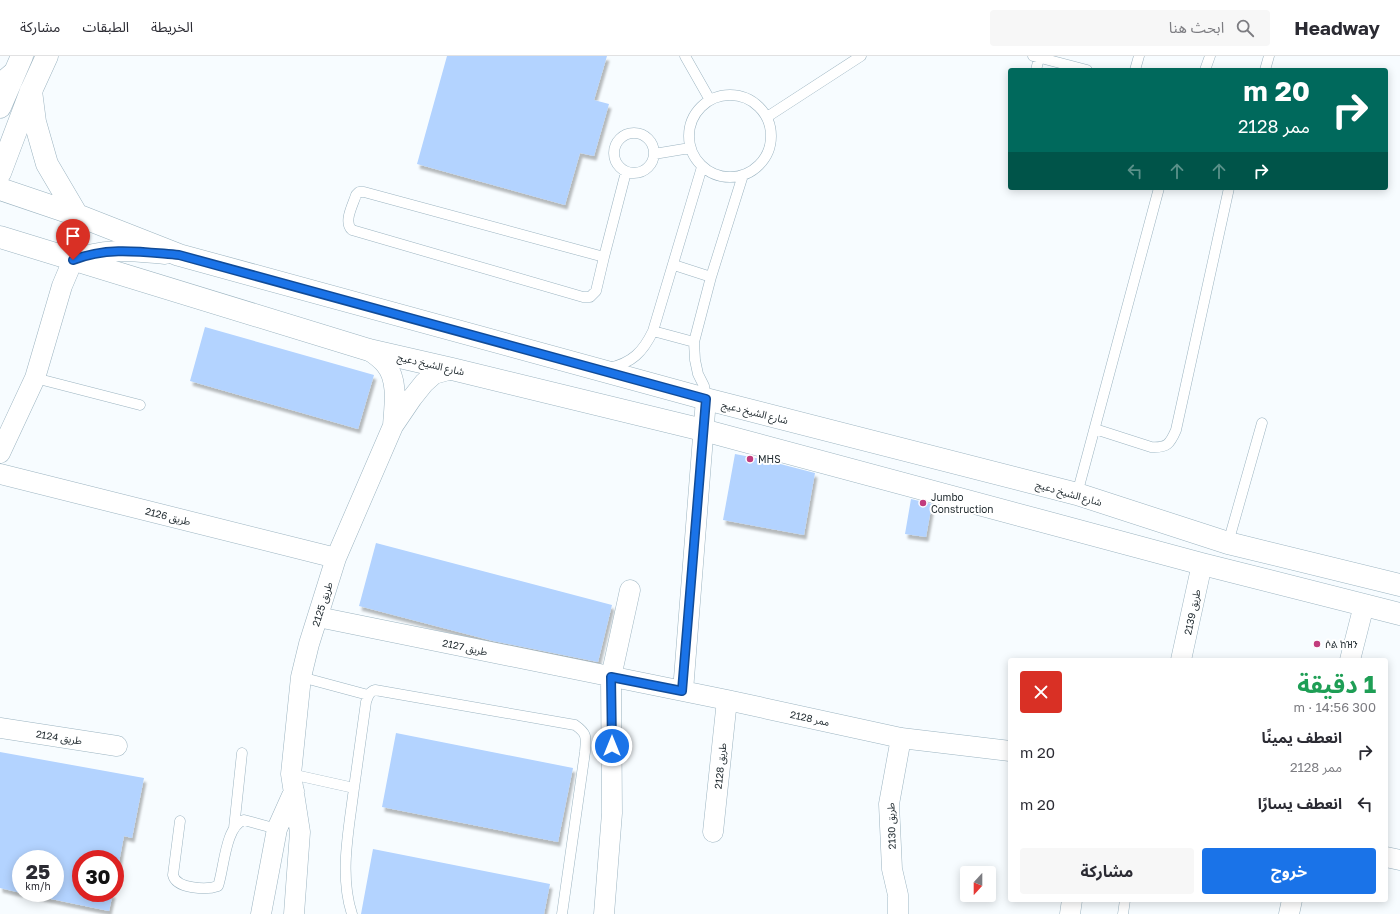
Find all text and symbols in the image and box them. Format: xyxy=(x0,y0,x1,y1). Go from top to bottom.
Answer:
search box xyxy=(990,10,1270,46)
text: Headway xyxy=(1294,16,1380,39)
icon: search xyxy=(1234,17,1256,39)
text: مشاركة xyxy=(20,18,60,35)
text: الطبقات xyxy=(82,18,129,35)
text: الخريطة xyxy=(151,18,193,35)
text: ابحث هنا xyxy=(1169,18,1224,36)
text: 20 m xyxy=(1243,74,1310,107)
icon: right xyxy=(1324,84,1376,136)
text: ممر 2128 xyxy=(1238,115,1310,137)
icon: left xyxy=(1124,160,1146,182)
icon: ahead xyxy=(1166,160,1188,182)
icon: ahead xyxy=(1208,160,1230,182)
icon: right xyxy=(1250,160,1272,182)
pin xyxy=(56,219,90,260)
icon: arrive xyxy=(62,225,84,247)
street label: شارع الشيخ دعيج xyxy=(396,350,466,380)
street label: شارع الشيخ دعيج xyxy=(720,398,790,428)
place label: MHS xyxy=(758,453,781,465)
marker: MHS xyxy=(745,454,755,464)
street label: شارع الشيخ دعيج xyxy=(1034,478,1104,510)
place label: Jumbo Construction xyxy=(931,491,993,515)
marker: Jumbo Construction xyxy=(918,498,928,508)
street label: طريق 2126 xyxy=(144,505,192,528)
street label: طريق 2125 xyxy=(309,580,336,628)
street label: طريق 2139 xyxy=(1181,588,1204,636)
street label: طريق 2127 xyxy=(441,636,489,659)
place label: ሶል ከዝን xyxy=(1325,638,1358,650)
marker: ሶል ከዝን xyxy=(1312,639,1322,649)
text: 1 دقيقة xyxy=(1297,669,1376,698)
button: close xyxy=(1020,671,1062,713)
text: 300 m · 14:56 xyxy=(1294,699,1376,715)
street label: ممر 2128 xyxy=(789,708,831,729)
position arrow xyxy=(591,725,633,767)
street label: طريق 2124 xyxy=(35,727,83,748)
text: انعطف يمينًا xyxy=(1262,728,1342,746)
icon: right xyxy=(1354,741,1376,763)
street label: طريق 2128 xyxy=(712,742,729,790)
text: 20 m xyxy=(1020,743,1055,761)
text: ممر 2128 xyxy=(1290,759,1342,775)
icon: left xyxy=(1354,793,1376,815)
text: انعطف يسارًا xyxy=(1258,794,1342,812)
text: 20 m xyxy=(1020,795,1055,813)
street label: طريق 2130 xyxy=(884,802,899,850)
button: مشاركة xyxy=(1020,848,1194,894)
button: خروج xyxy=(1202,848,1376,894)
speed limit sign: 30 xyxy=(72,850,124,902)
text: 25 xyxy=(26,859,50,883)
north arrow xyxy=(960,866,996,902)
map controls xyxy=(960,866,996,902)
text: km/h xyxy=(25,880,51,892)

